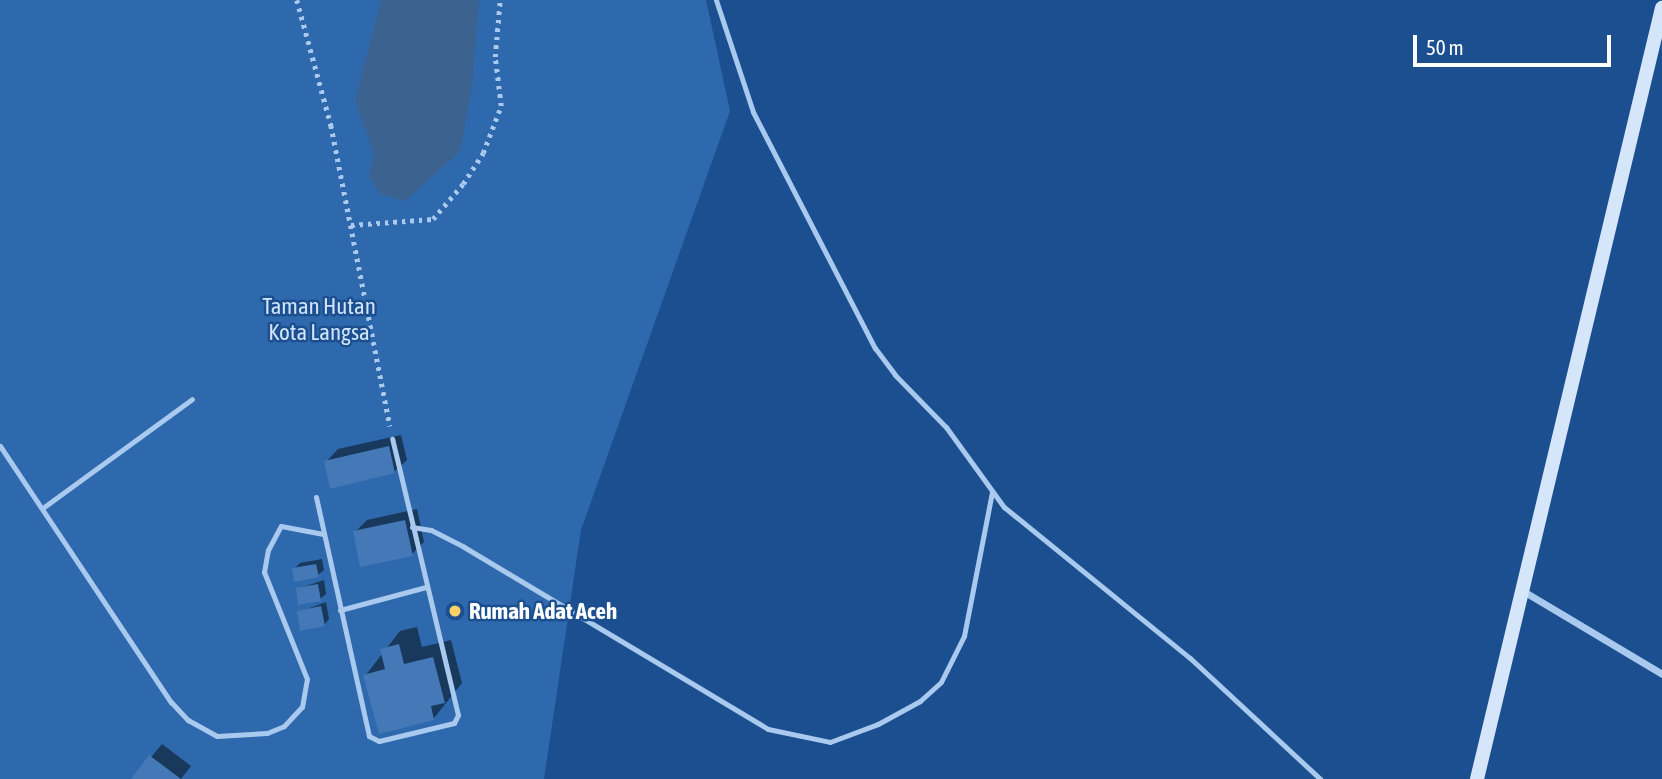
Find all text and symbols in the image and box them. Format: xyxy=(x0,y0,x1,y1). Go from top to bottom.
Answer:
scale bar xyxy=(1417,21,1615,65)
text: 50 m xyxy=(1426,35,1464,59)
park label: Taman Hutan Kota Langsa xyxy=(262,292,376,346)
place label: Rumah Adat Aceh xyxy=(469,597,617,625)
marker: Rumah Adat Aceh xyxy=(447,603,463,619)

